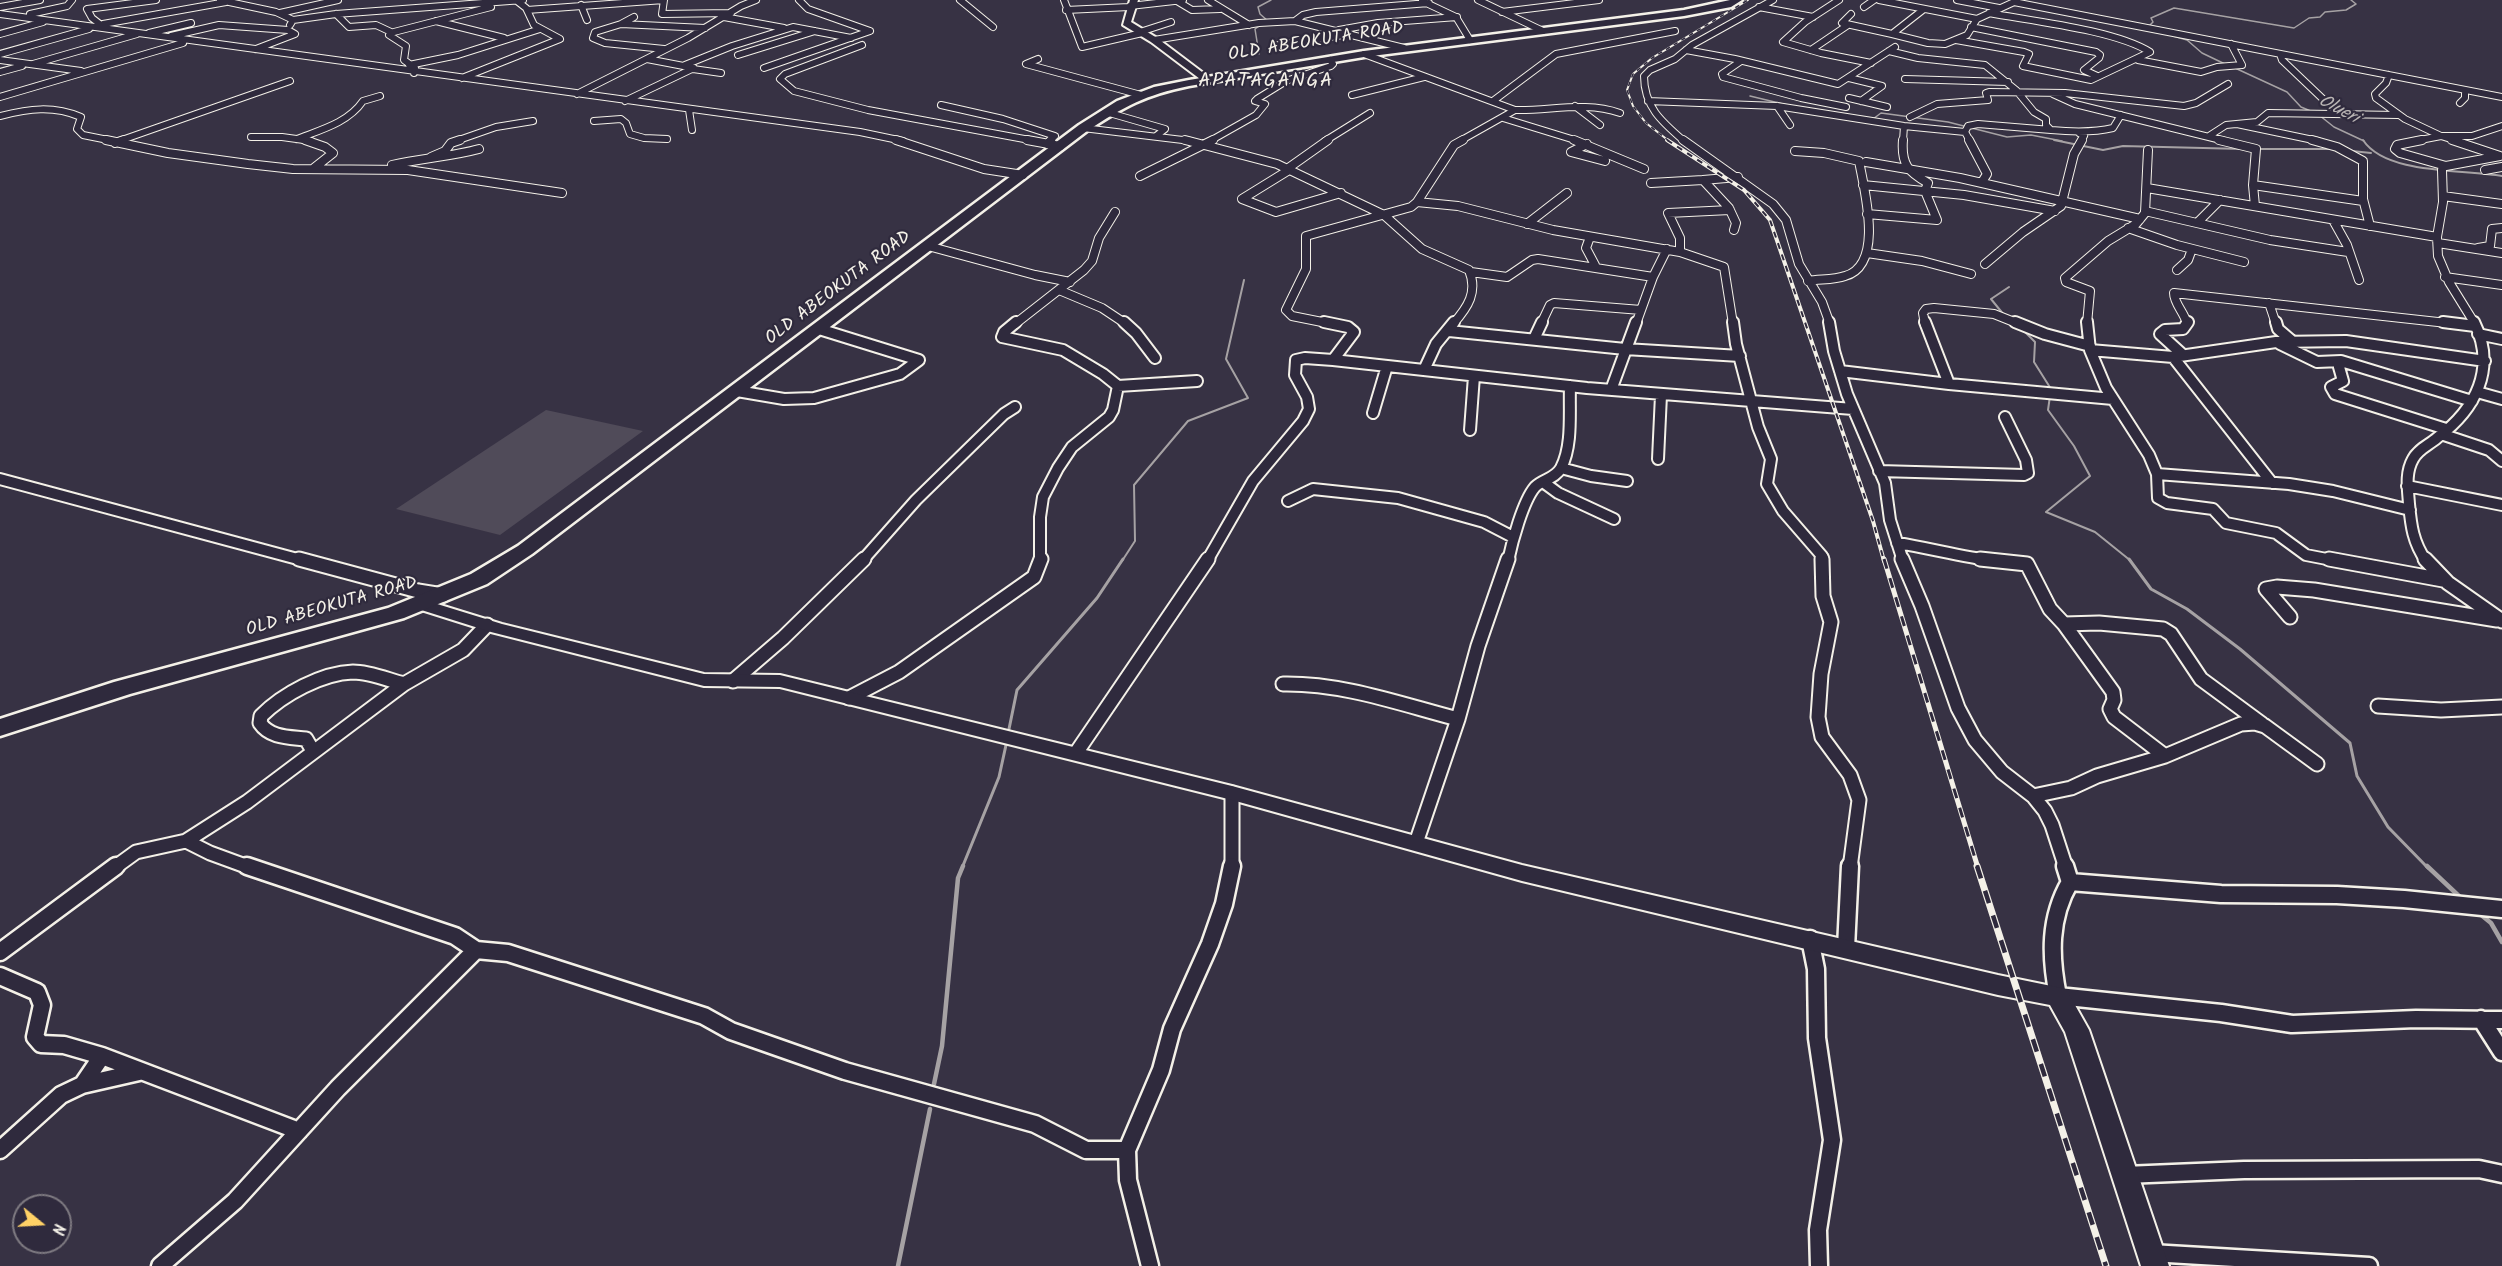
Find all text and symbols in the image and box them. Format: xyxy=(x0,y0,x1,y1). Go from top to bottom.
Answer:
street label: OLD ABEOKUTA ROAD xyxy=(1227,18,1405,68)
district label: APATAGANGA xyxy=(1198,71,1334,95)
water label: Olueri xyxy=(2314,92,2362,130)
street label: OLD ABEOKUTA ROAD xyxy=(762,227,916,351)
street label: OLD ABEOKUTA ROAD xyxy=(244,573,420,643)
north arrow xyxy=(12,1194,72,1254)
text: N xyxy=(44,1220,71,1238)

